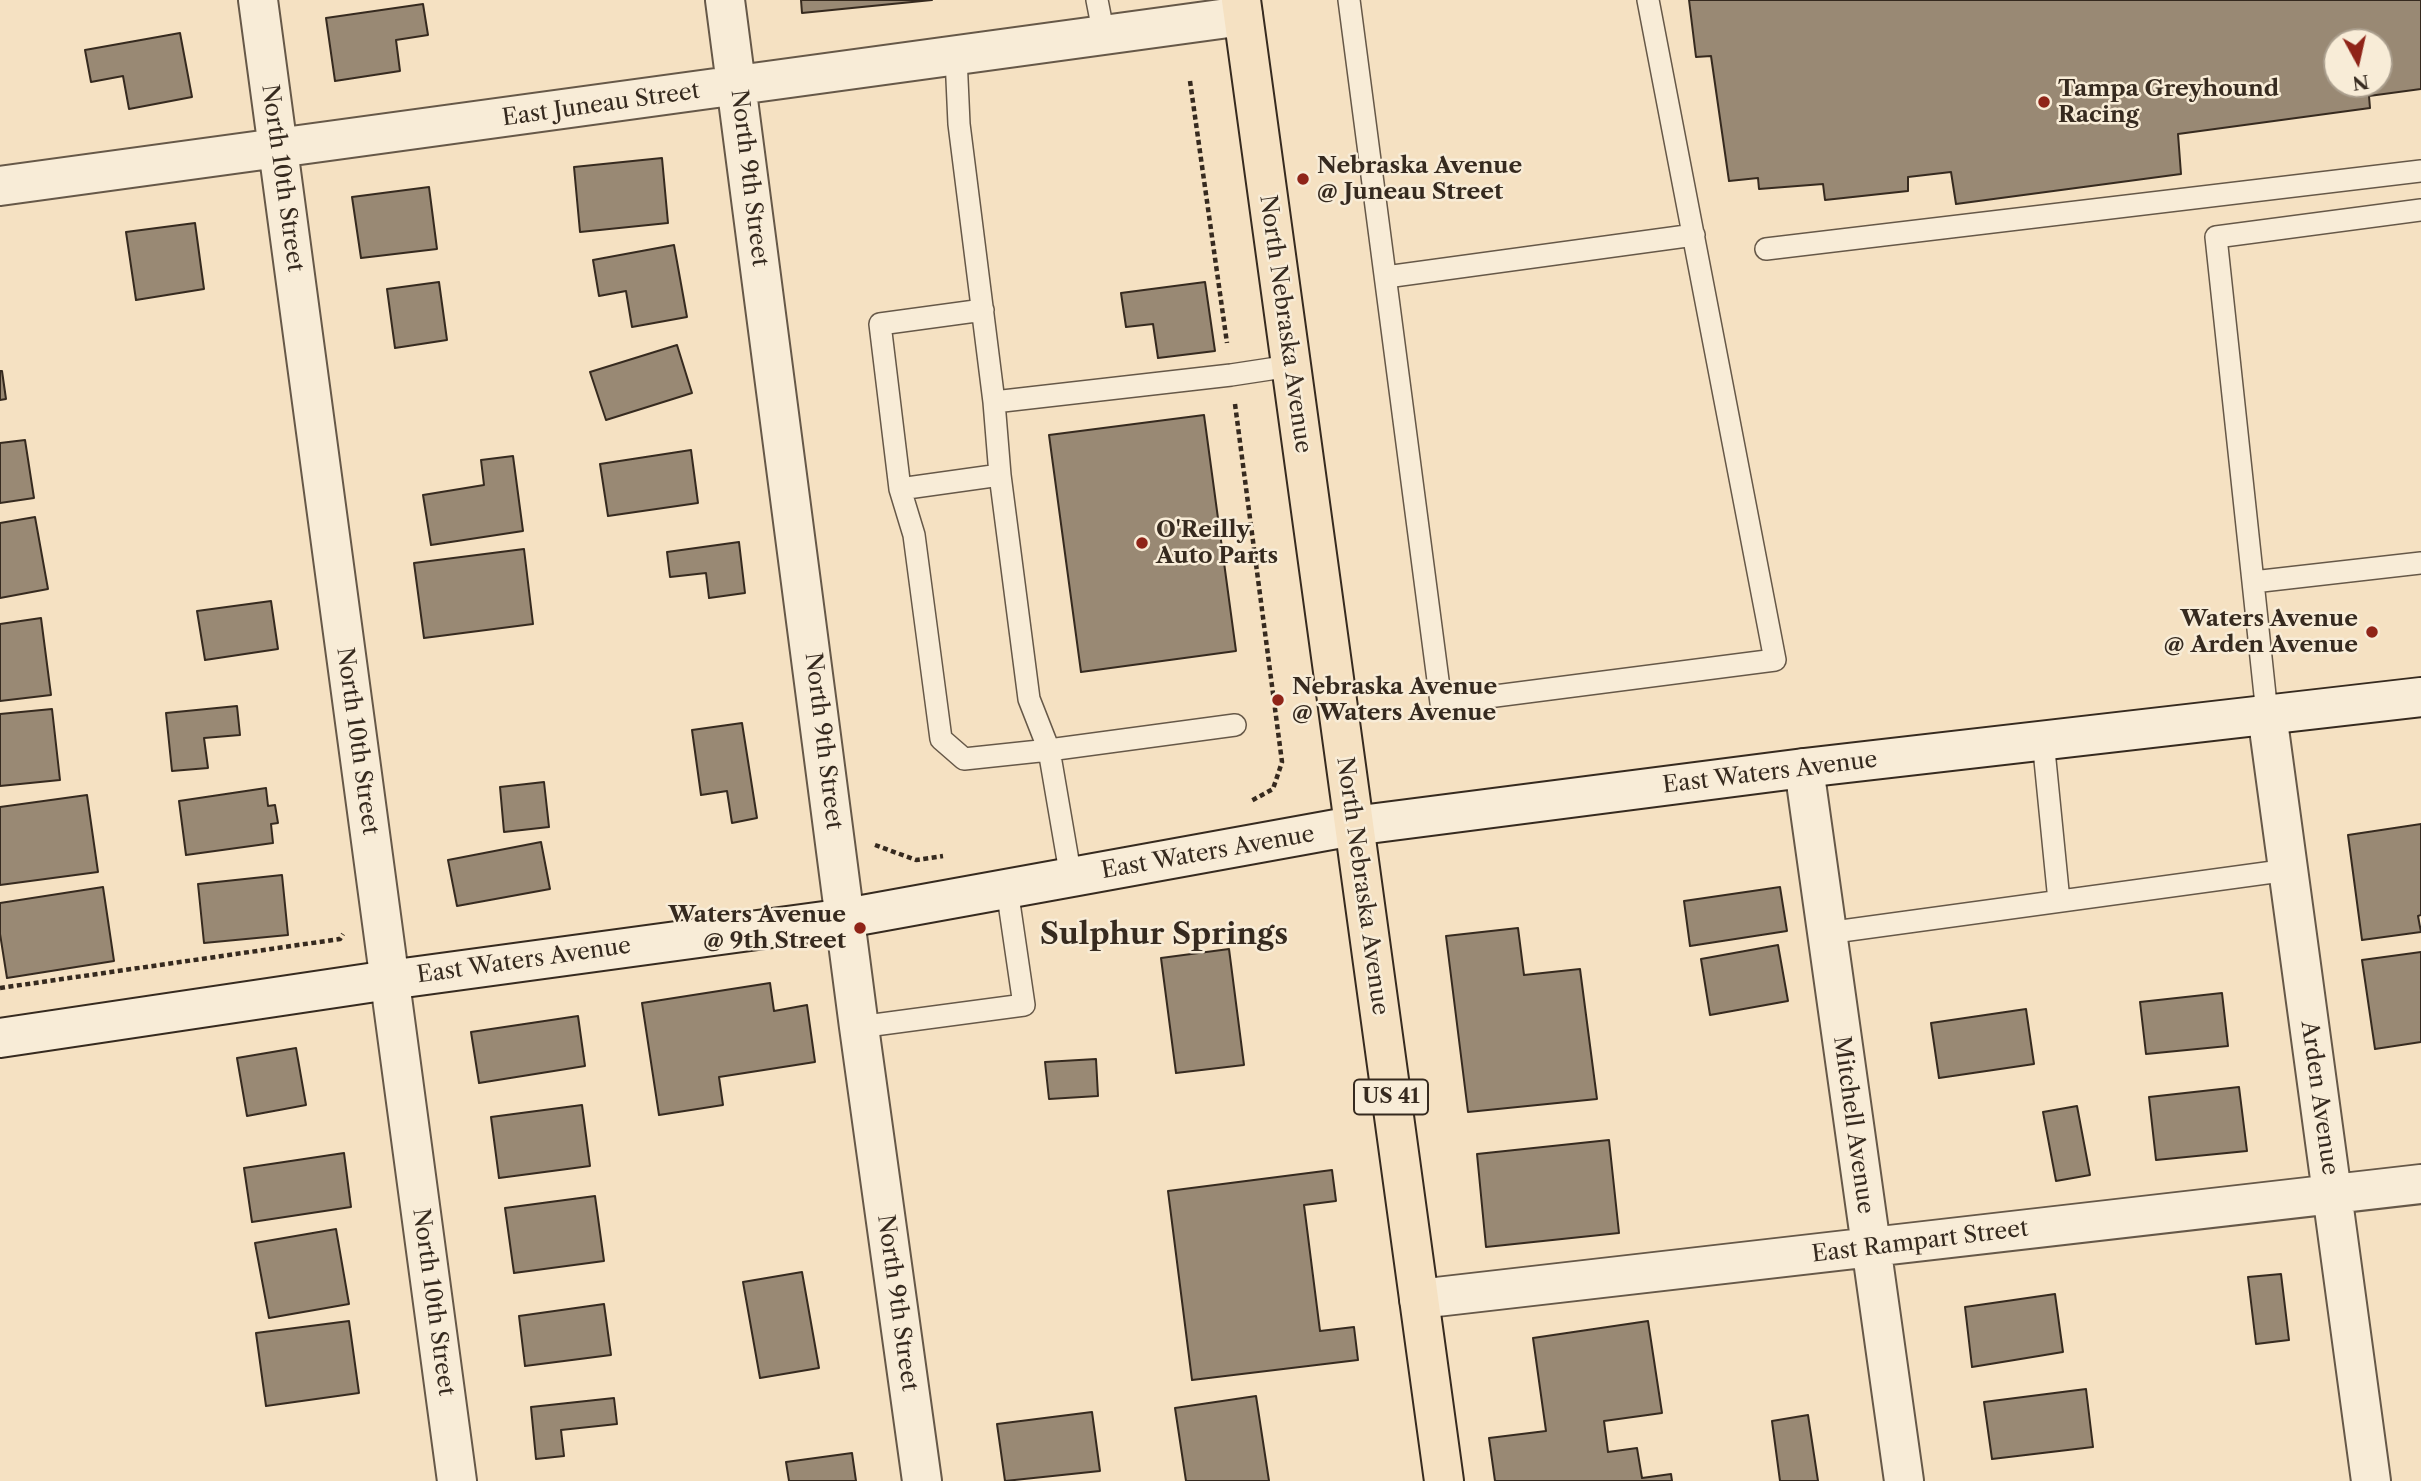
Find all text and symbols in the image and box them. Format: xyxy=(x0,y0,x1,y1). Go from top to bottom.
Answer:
north arrow xyxy=(2323,28,2393,98)
text: N xyxy=(2351,70,2370,95)
place label: Tampa Greyhound Racing xyxy=(2058,75,2279,129)
street label: East Juneau Street xyxy=(500,77,702,133)
street label: North 10th Street xyxy=(255,83,309,273)
street label: North 9th Street xyxy=(724,88,774,268)
marker: Tampa Greyhound Racing xyxy=(2036,94,2052,110)
place label: Nebraska Avenue @ Juneau Street xyxy=(1317,152,1522,206)
marker: Nebraska Avenue @ Juneau Street xyxy=(1295,171,1311,187)
street label: North Nebraska Avenue xyxy=(1253,193,1317,455)
place label: O'Reilly Auto Parts xyxy=(1156,516,1278,570)
marker: O'Reilly Auto Parts xyxy=(1134,535,1150,551)
place label: Waters Avenue @ Arden Avenue xyxy=(2164,605,2358,659)
marker: Waters Avenue @ Arden Avenue xyxy=(2364,624,2380,640)
street label: North 10th Street xyxy=(330,646,384,836)
street label: North 9th Street xyxy=(798,651,848,831)
place label: Nebraska Avenue @ Waters Avenue xyxy=(1292,673,1497,727)
marker: Nebraska Avenue @ Waters Avenue xyxy=(1270,692,1286,708)
street label: East Waters Avenue xyxy=(1661,746,1879,800)
street label: North Nebraska Avenue xyxy=(1330,755,1394,1017)
street label: East Waters Avenue xyxy=(1099,821,1317,885)
place label: Waters Avenue @ 9th Street xyxy=(668,901,846,955)
district label: Sulphur Springs xyxy=(1040,917,1288,953)
marker: Waters Avenue @ 9th Street xyxy=(852,920,868,936)
street label: East Waters Avenue xyxy=(415,932,633,990)
street label: Arden Avenue xyxy=(2295,1019,2343,1177)
street label: Mitchell Avenue xyxy=(1827,1034,1879,1216)
road number: US 41 xyxy=(1354,1080,1428,1114)
street label: North 10th Street xyxy=(406,1207,460,1397)
street label: North 9th Street xyxy=(871,1213,923,1393)
street label: East Rampart Street xyxy=(1810,1215,2030,1269)

